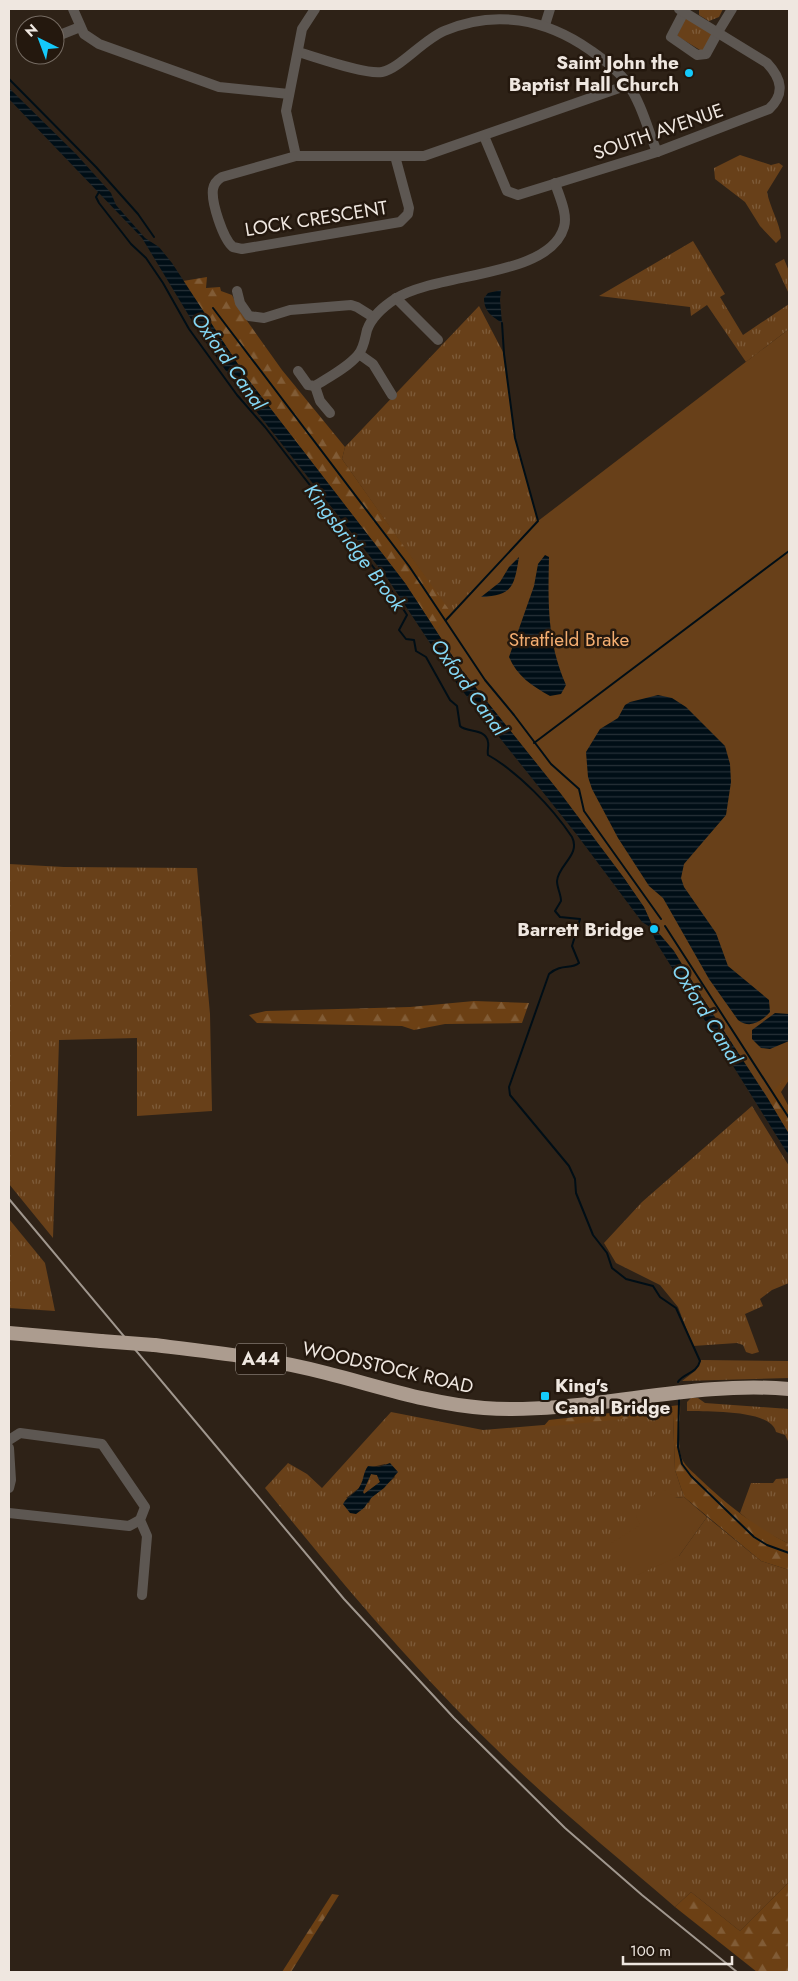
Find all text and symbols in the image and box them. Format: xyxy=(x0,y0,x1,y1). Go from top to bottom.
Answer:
north arrow xyxy=(15,15,65,65)
text: N xyxy=(20,19,42,41)
place label: Saint John the Baptist Hall Church xyxy=(509,49,679,98)
marker: Saint John the Baptist Hall Church xyxy=(683,67,695,79)
street label: SOUTH AVENUE xyxy=(589,97,727,166)
street label: LOCK CRESCENT xyxy=(243,194,389,243)
water label: Oxford Canal xyxy=(184,306,274,417)
water label: Kingsbridge Brook xyxy=(297,478,413,618)
park label: Stratfield Brake xyxy=(509,626,629,653)
water label: Oxford Canal xyxy=(424,633,515,743)
place label: Barrett Bridge xyxy=(517,916,644,943)
marker: Barrett Bridge xyxy=(648,923,660,935)
water label: Oxford Canal xyxy=(664,958,750,1071)
street label: WOODSTOCK ROAD xyxy=(300,1335,476,1400)
road number: A44 xyxy=(236,1344,286,1375)
place label: King's Canal Bridge xyxy=(555,1372,671,1421)
marker: King's Canal Bridge xyxy=(539,1390,551,1402)
scale bar xyxy=(623,1934,732,1966)
text: 100 m xyxy=(630,1940,671,1962)

